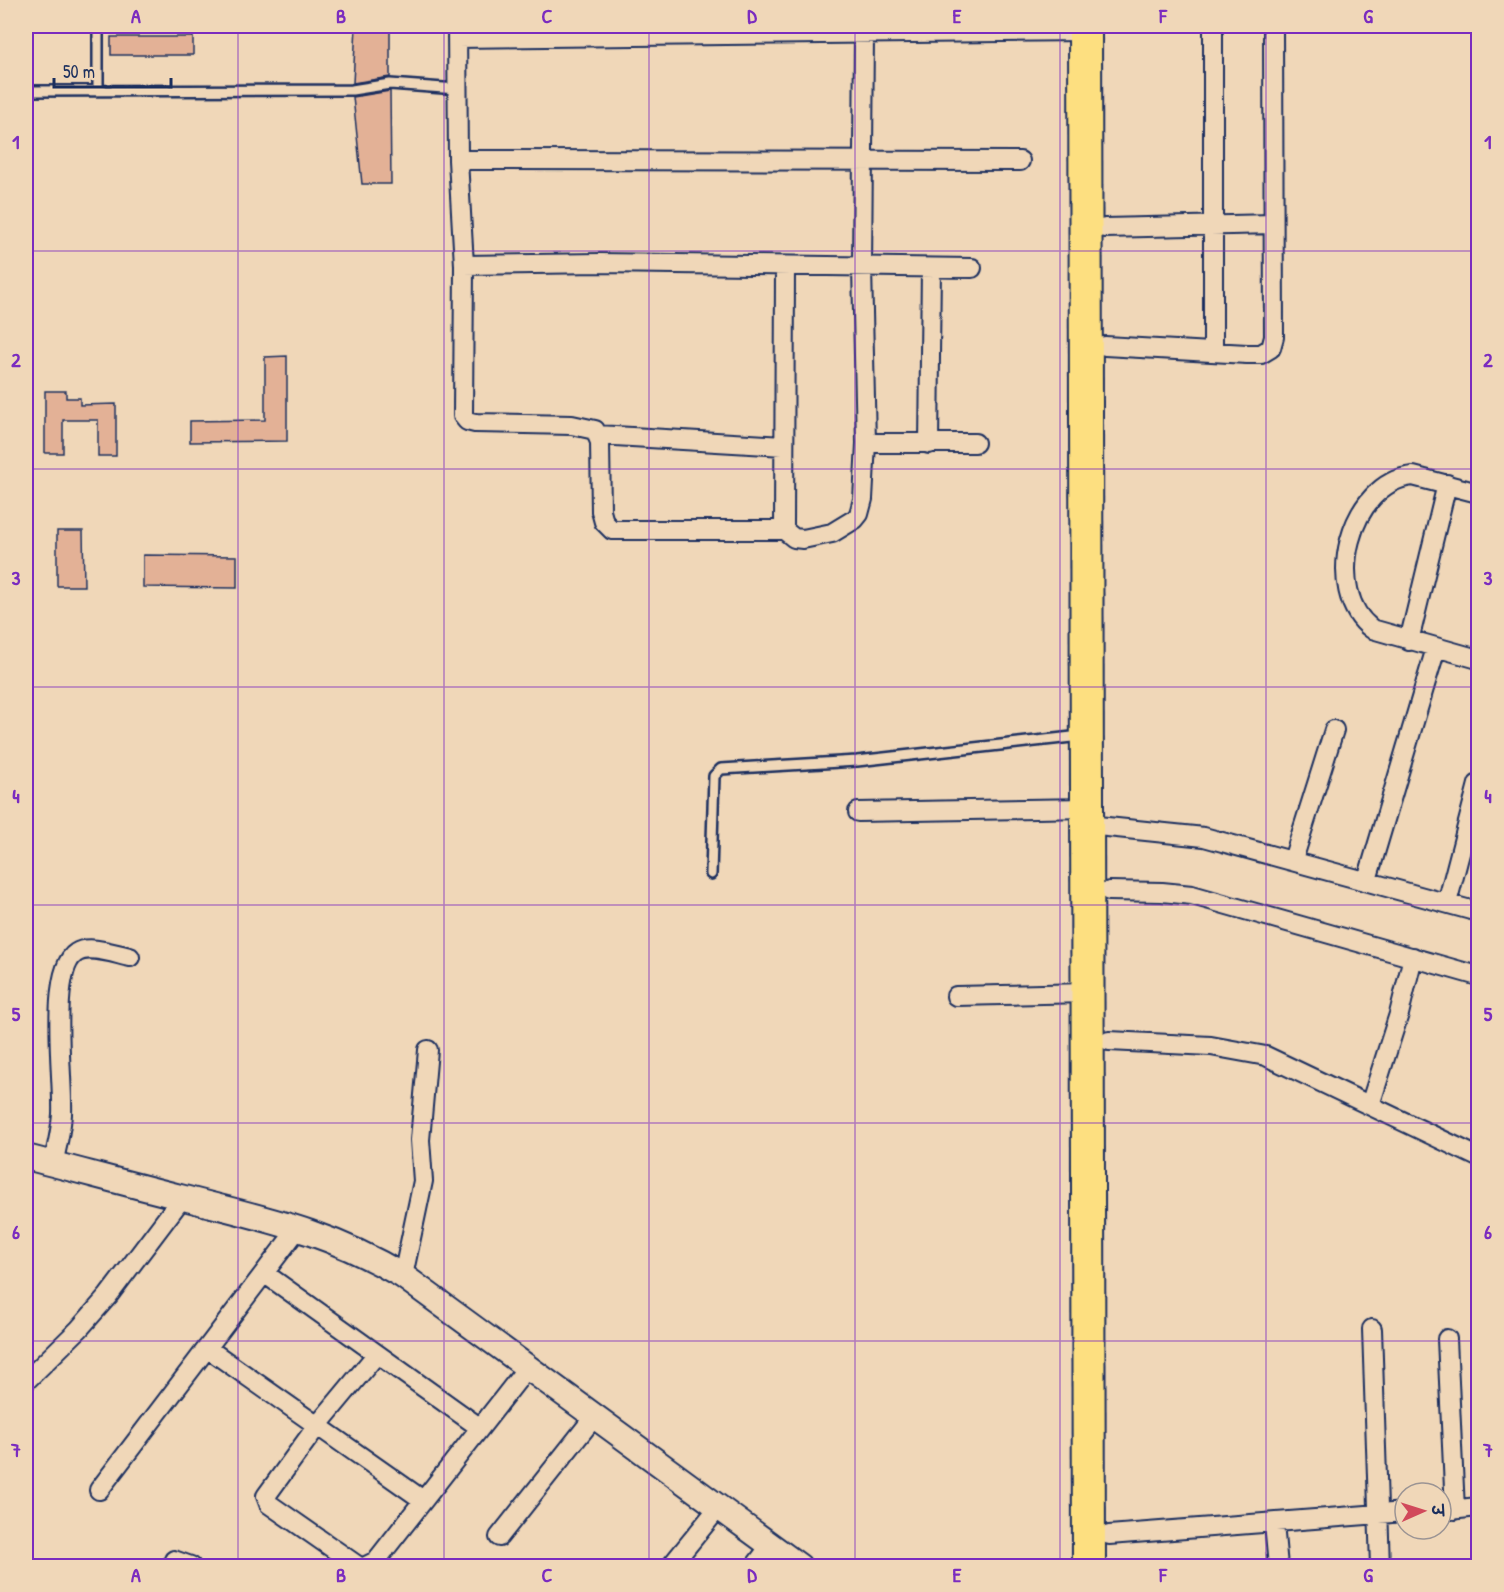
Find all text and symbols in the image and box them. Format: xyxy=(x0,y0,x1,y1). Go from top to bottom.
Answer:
text: A xyxy=(131,2,141,29)
text: B xyxy=(336,2,346,29)
text: C xyxy=(542,2,553,29)
text: D xyxy=(747,2,757,29)
text: E xyxy=(953,2,962,29)
text: F xyxy=(1158,2,1168,29)
text: G xyxy=(1363,2,1373,29)
scale bar xyxy=(54,51,171,89)
text: 50 m xyxy=(63,59,95,84)
text: 1 xyxy=(12,128,20,155)
text: 1 xyxy=(1484,128,1492,155)
text: 2 xyxy=(11,346,21,373)
text: 2 xyxy=(1483,346,1493,373)
text: 3 xyxy=(12,564,21,591)
text: 3 xyxy=(1484,564,1493,591)
text: 4 xyxy=(12,782,20,809)
text: 4 xyxy=(1484,782,1492,809)
text: 5 xyxy=(12,1000,21,1027)
text: 5 xyxy=(1484,1000,1493,1027)
text: 6 xyxy=(12,1218,20,1245)
text: 6 xyxy=(1484,1218,1492,1245)
text: 7 xyxy=(10,1436,21,1463)
text: 7 xyxy=(1482,1436,1493,1463)
north arrow xyxy=(1393,1481,1453,1541)
text: उ xyxy=(1427,1502,1449,1517)
text: A xyxy=(131,1561,141,1588)
text: B xyxy=(336,1561,346,1588)
text: C xyxy=(542,1561,553,1588)
text: D xyxy=(747,1561,757,1588)
text: E xyxy=(953,1561,962,1588)
text: F xyxy=(1158,1561,1168,1588)
text: G xyxy=(1363,1561,1373,1588)

